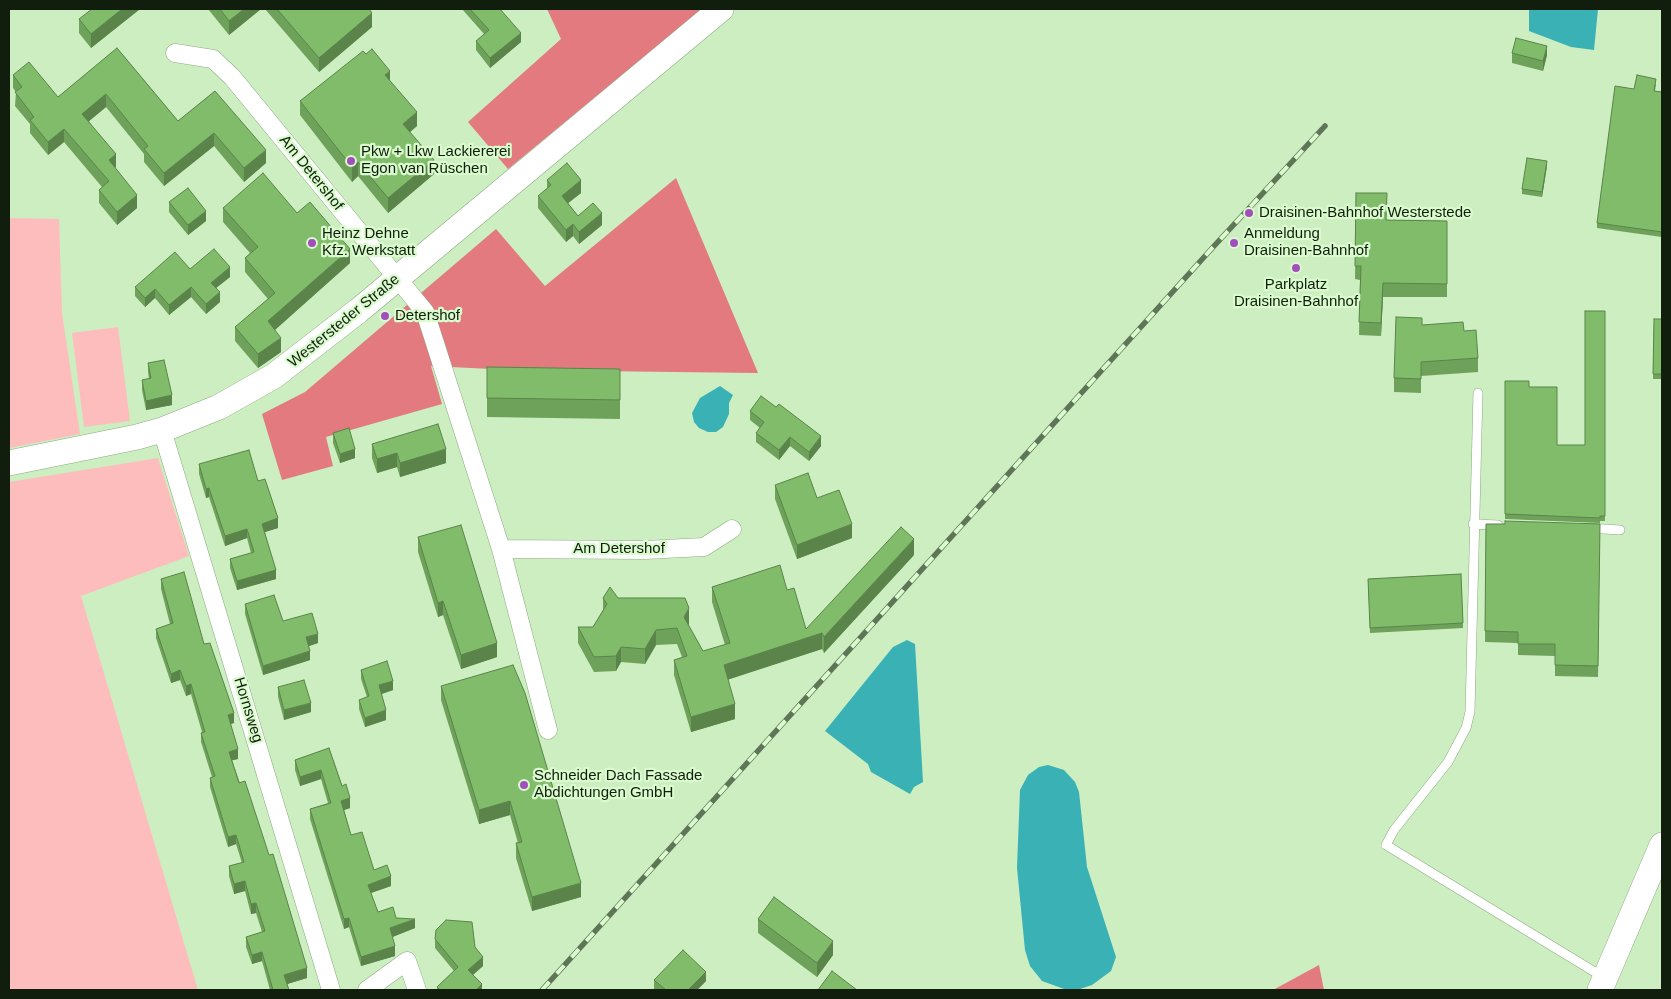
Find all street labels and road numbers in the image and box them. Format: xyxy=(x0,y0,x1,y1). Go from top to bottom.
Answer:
street label: Am Detershof xyxy=(275,132,347,214)
street label: Westersteder Straße xyxy=(285,271,403,371)
street label: Am Detershof xyxy=(573,540,665,558)
street label: Hornsweg xyxy=(230,675,266,745)

